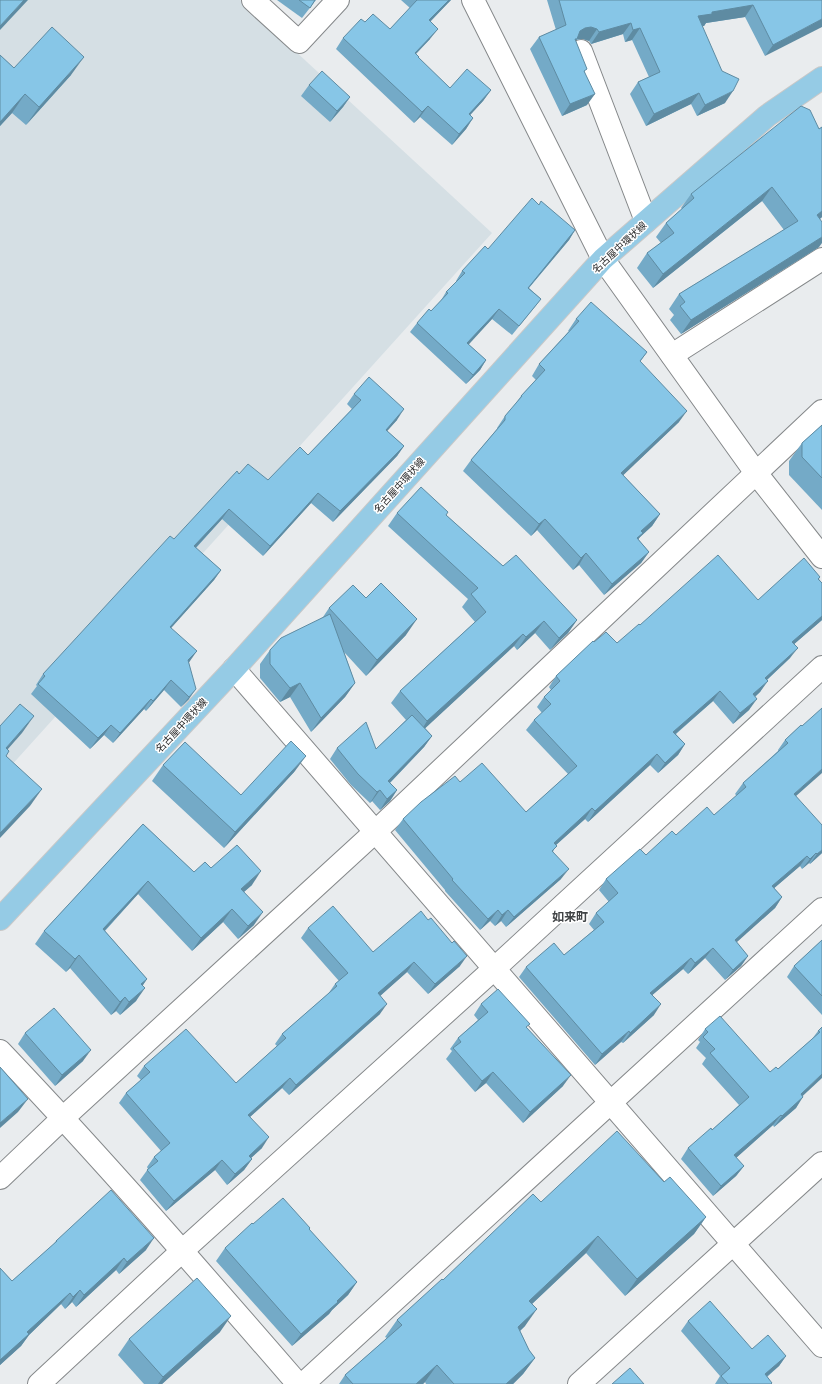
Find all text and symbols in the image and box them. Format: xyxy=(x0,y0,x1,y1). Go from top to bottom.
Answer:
street label: 名古屋中環状線 xyxy=(590,219,649,276)
street label: 名古屋中環状線 xyxy=(372,456,428,516)
street label: 名古屋中環状線 xyxy=(153,696,210,755)
district label: 如来町 xyxy=(552,910,588,924)

